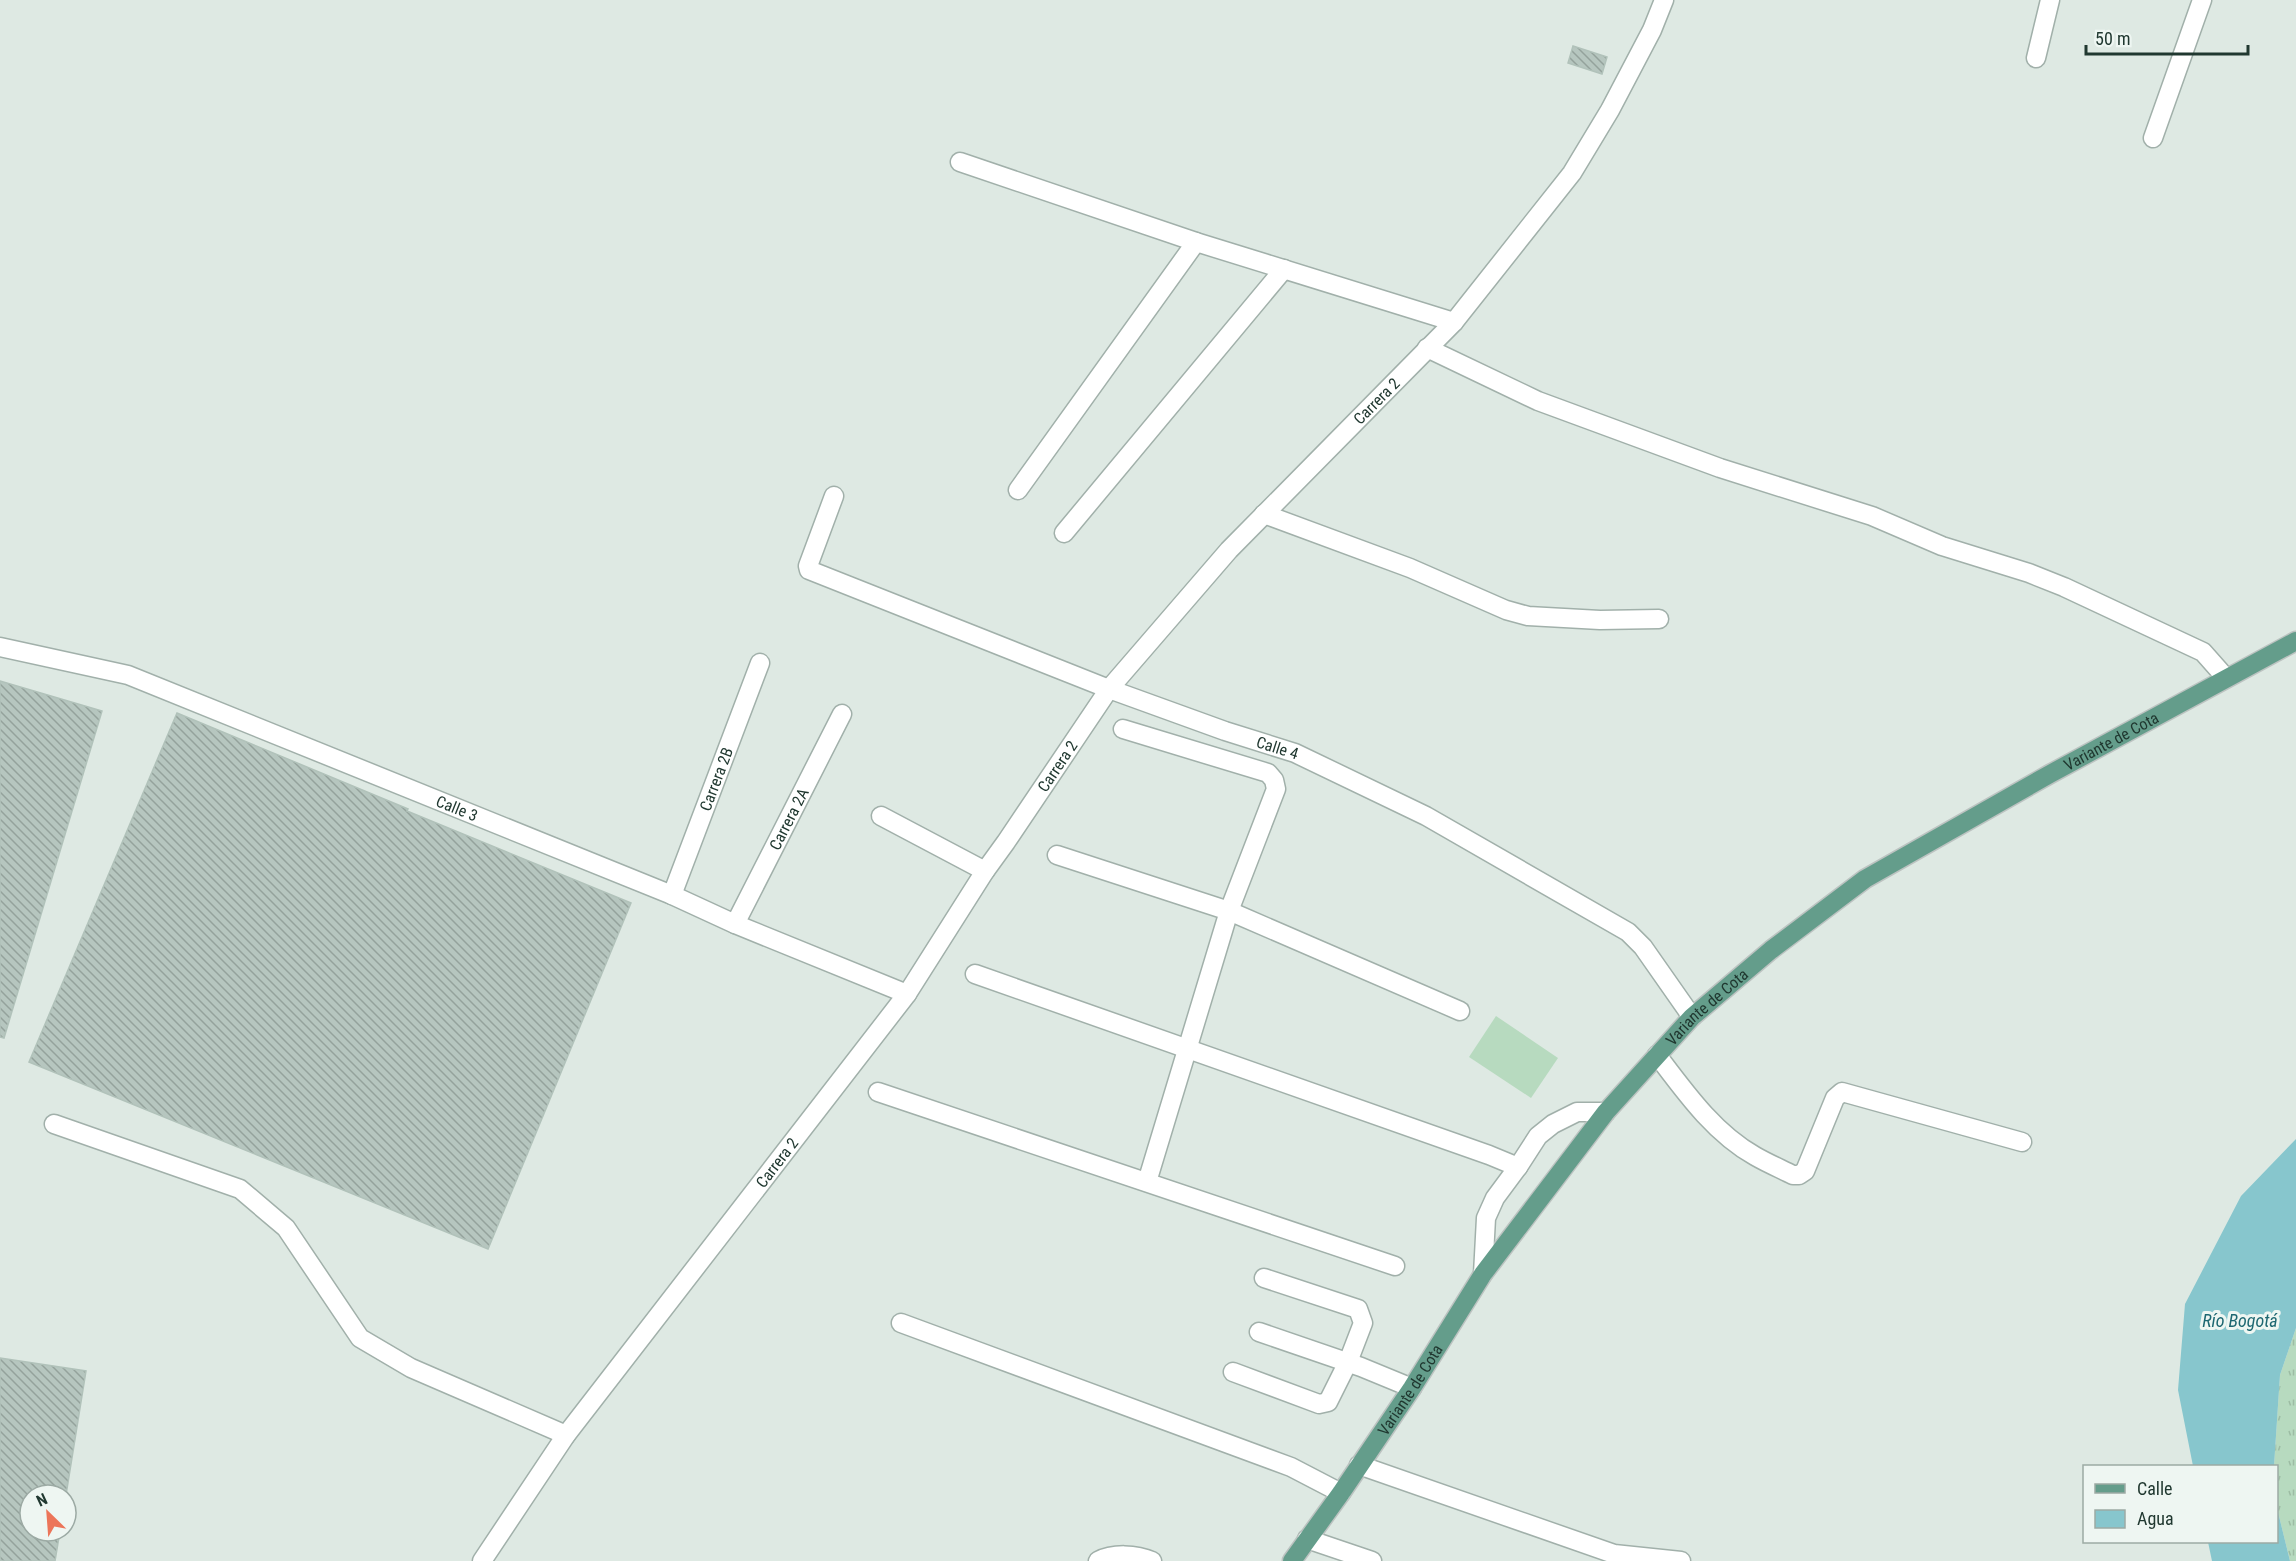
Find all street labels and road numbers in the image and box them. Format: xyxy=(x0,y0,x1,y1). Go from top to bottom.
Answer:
street label: Carrera 2 xyxy=(1350,374,1404,428)
street label: Variante de Cota xyxy=(2061,708,2162,775)
street label: Calle 4 xyxy=(1254,732,1301,764)
street label: Carrera 2 xyxy=(1034,737,1082,795)
street label: Carrera 2B xyxy=(696,745,737,814)
street label: Carrera 2A xyxy=(765,785,813,853)
street label: Calle 3 xyxy=(433,792,480,825)
street label: Variante de Cota xyxy=(1662,965,1752,1050)
street label: Carrera 2 xyxy=(752,1134,802,1191)
street label: Variante de Cota xyxy=(1374,1341,1447,1439)

